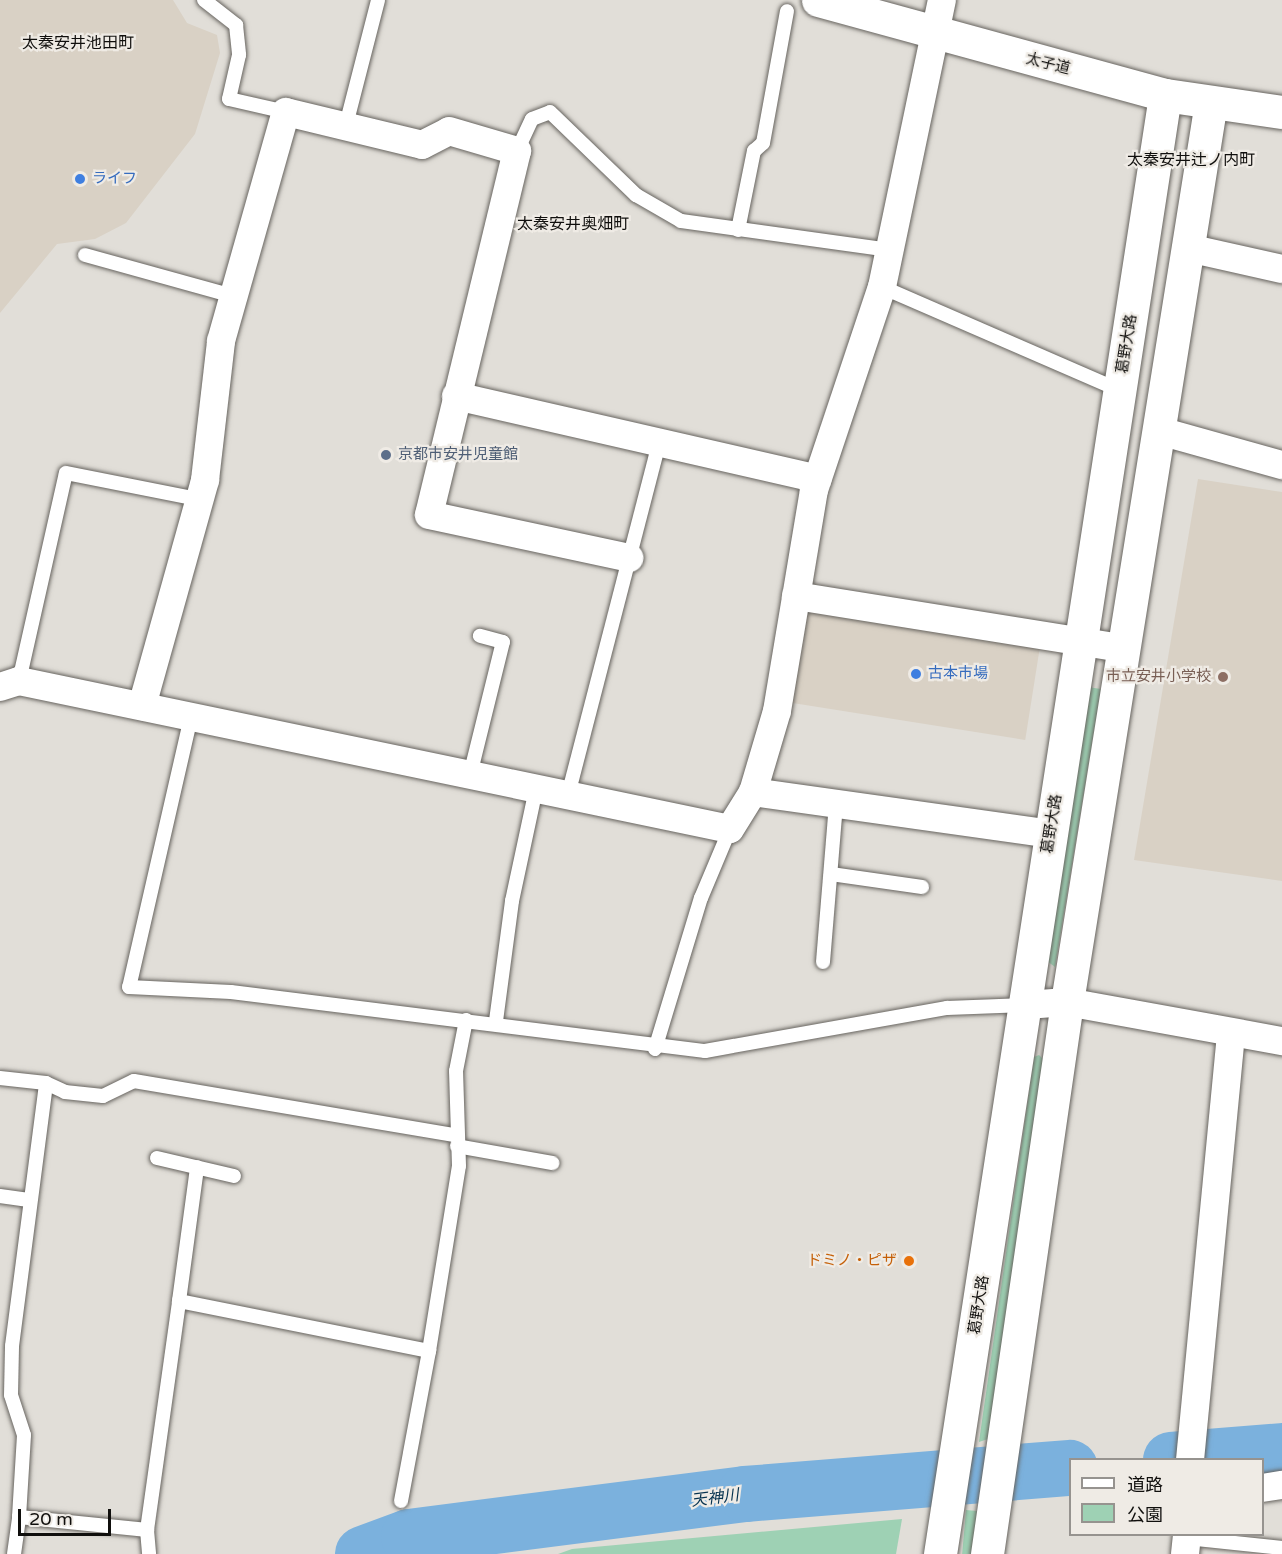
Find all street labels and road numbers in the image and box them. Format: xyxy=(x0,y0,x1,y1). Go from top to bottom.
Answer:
street label: 太子道 xyxy=(1024,50,1072,78)
street label: 葛野大路 xyxy=(1113,313,1141,375)
street label: 葛野大路 xyxy=(1038,793,1066,855)
street label: 葛野大路 xyxy=(965,1274,993,1336)

